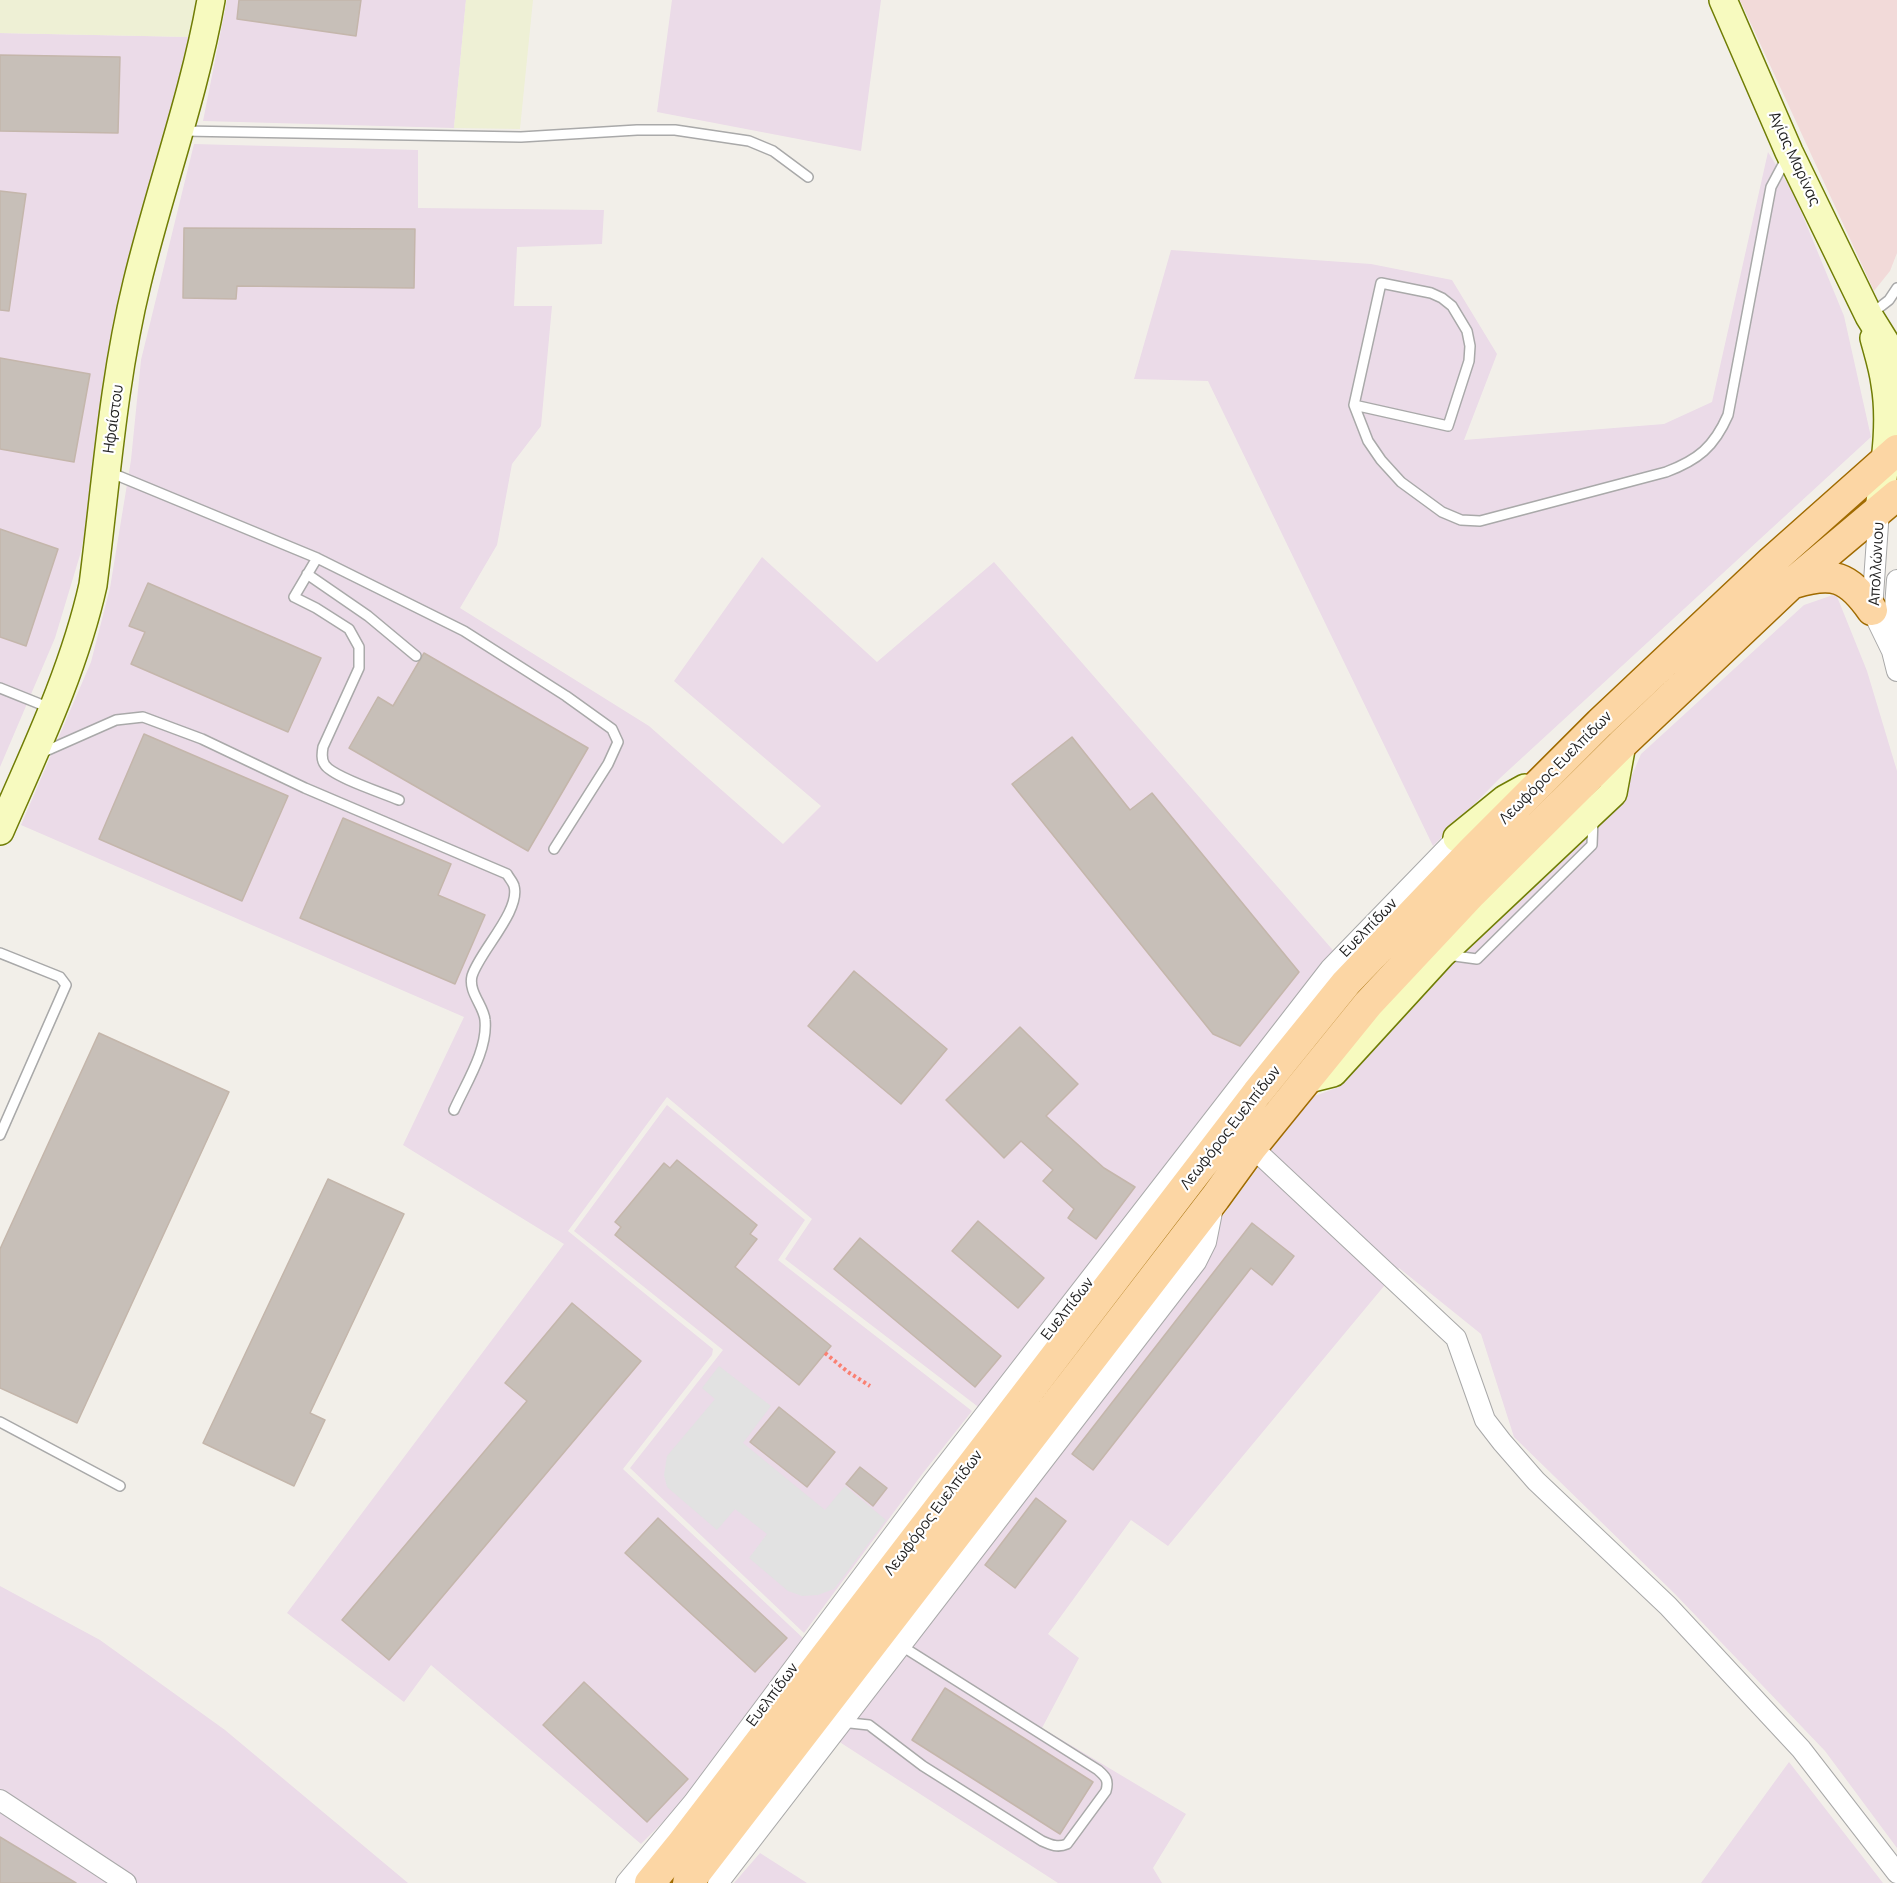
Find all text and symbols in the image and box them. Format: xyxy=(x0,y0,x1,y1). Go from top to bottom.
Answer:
street label: Αγίας Μαρίνας xyxy=(1764,109,1824,209)
street label: Ηφαίστου xyxy=(100,384,128,454)
street label: Απολλώνιου xyxy=(1866,522,1888,606)
street label: Λεωφόρος Ευελπίδων xyxy=(1496,708,1616,828)
street label: Ευελπίδων xyxy=(1337,895,1401,961)
street label: Λεωφόρος Ευελπίδων xyxy=(1177,1063,1285,1193)
street label: Ευελπίδων xyxy=(1038,1274,1098,1344)
street label: Λεωφόρος Ευελπίδων xyxy=(881,1447,987,1579)
street label: Ευελπίδων xyxy=(743,1660,803,1730)

